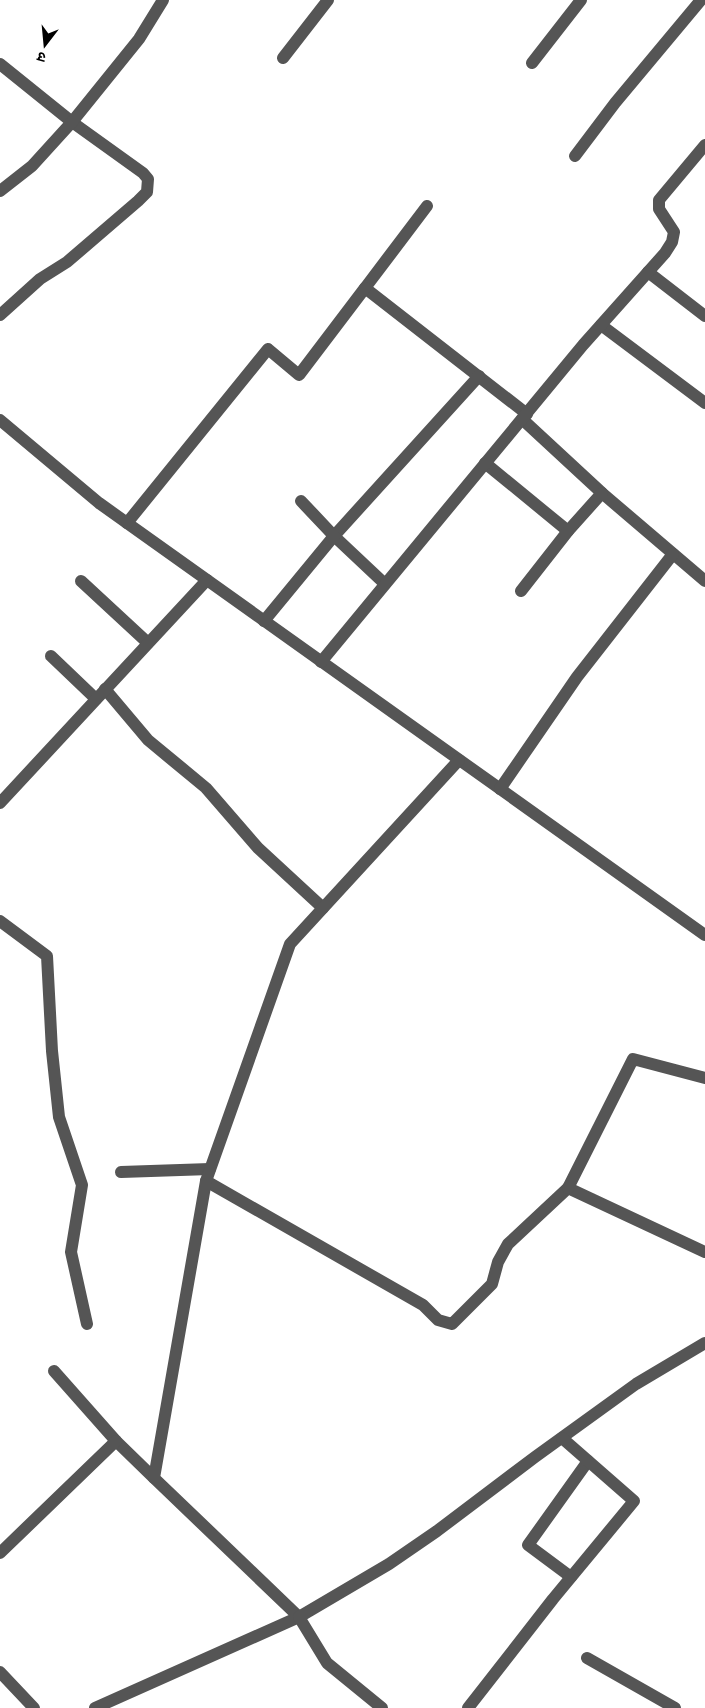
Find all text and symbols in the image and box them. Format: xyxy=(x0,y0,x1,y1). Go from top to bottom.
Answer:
north arrow xyxy=(20,20,70,70)
text: उ xyxy=(35,47,48,66)

